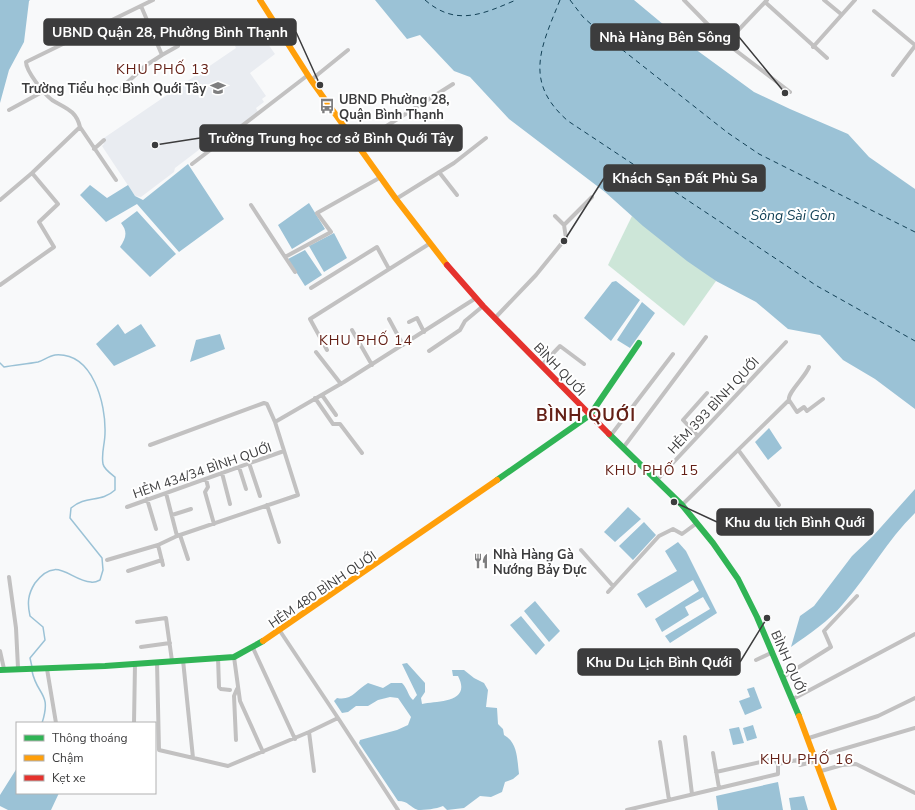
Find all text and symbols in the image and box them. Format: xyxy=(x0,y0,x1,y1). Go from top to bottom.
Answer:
callout: UBND Quận 28, Phường Bình Thạnh xyxy=(44,19,296,45)
text: UBND Quận 28, Phường Bình Thạnh xyxy=(52,23,288,42)
callout: Nhà Hàng Bên Sông xyxy=(591,24,739,50)
text: Nhà Hàng Bên Sông xyxy=(599,28,731,47)
district label: KHU PHỐ 13 xyxy=(116,59,210,79)
school or university icon: Trường Tiểu học Bình Quới Tây xyxy=(209,79,227,97)
place label: Trường Tiểu học Bình Quới Tây xyxy=(22,80,206,98)
place label: UBND Phường 28, Quận Bình Thạnh xyxy=(339,91,450,124)
bus stop icon: UBND Phường 28, Quận Bình Thạnh xyxy=(318,97,336,115)
callout: Trường Trung học cơ sở Bình Quới Tây xyxy=(200,125,462,151)
text: Trường Trung học cơ sở Bình Quới Tây xyxy=(208,129,454,148)
callout: Khách Sạn Đất Phù Sa xyxy=(604,165,765,191)
text: Khách Sạn Đất Phù Sa xyxy=(612,169,758,188)
water label: Sông Sài Gòn xyxy=(751,206,836,225)
district label: KHU PHỐ 14 xyxy=(319,330,413,350)
street label: BÌNH QUỚI xyxy=(529,338,590,400)
street label: HẺM 393 BÌNH QUỚI xyxy=(663,353,763,458)
district label: BÌNH QUỚI xyxy=(536,404,636,427)
street label: HẺM 434/34 BÌNH QUỚI xyxy=(130,438,274,503)
district label: KHU PHỐ 15 xyxy=(605,460,699,480)
callout: Khu du lịch Bình Quới xyxy=(717,509,873,535)
text: Khu du lịch Bình Quới xyxy=(725,513,865,532)
street label: HẺM 480 BÌNH QUỚI xyxy=(265,546,380,633)
place label: Nhà Hàng Gà Nướng Bảy Đực xyxy=(493,546,587,579)
restaurant icon: Nhà Hàng Gà Nướng Bảy Đực xyxy=(472,552,490,570)
street label: BÌNH QUỚI xyxy=(766,627,811,697)
callout: Khu Du Lịch Bình Qưới xyxy=(578,649,740,675)
text: Khu Du Lịch Bình Qưới xyxy=(586,653,732,672)
legend xyxy=(16,722,156,794)
text: Thông thoáng xyxy=(52,730,128,746)
district label: KHU PHỐ 16 xyxy=(760,749,854,769)
text: Chậm xyxy=(52,750,84,766)
text: Kẹt xe xyxy=(52,770,86,786)

